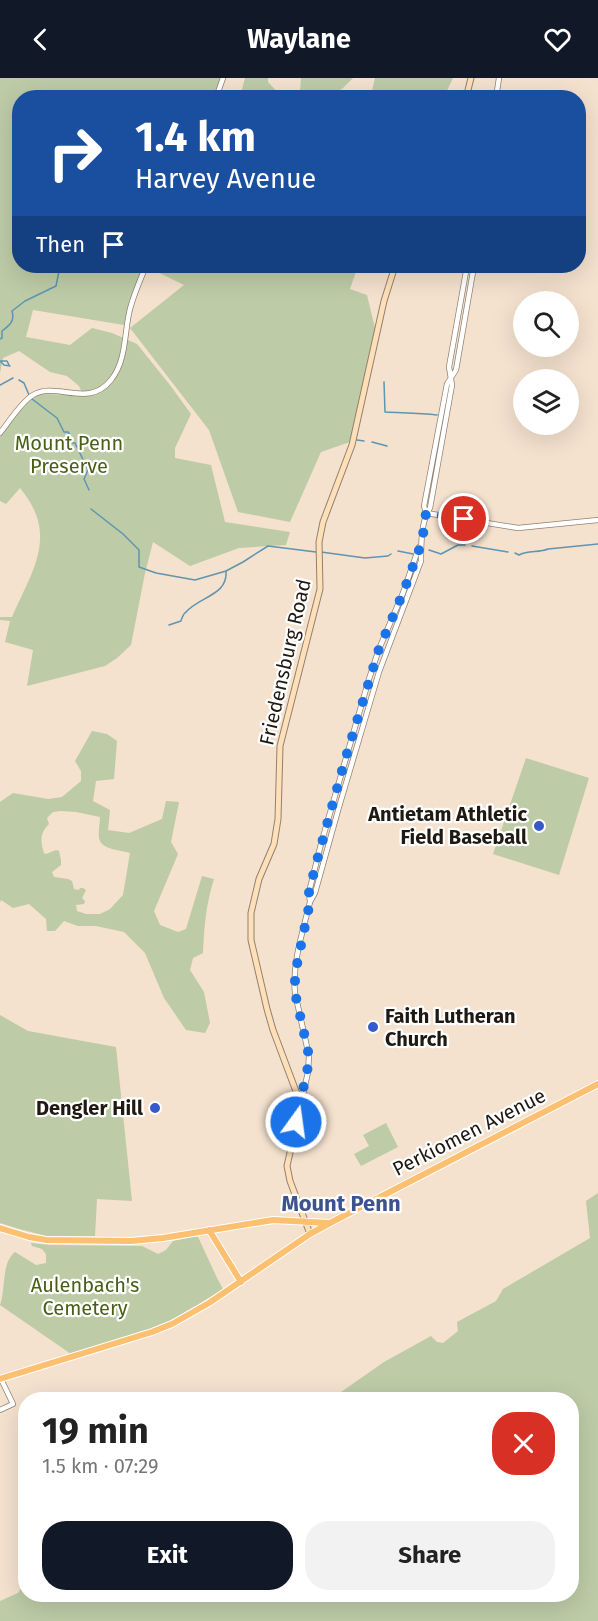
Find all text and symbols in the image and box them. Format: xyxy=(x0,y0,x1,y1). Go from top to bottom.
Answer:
icon: back xyxy=(24,23,57,56)
text: Waylane xyxy=(247,23,351,55)
icon: heart xyxy=(541,23,574,56)
text: 1.4 km xyxy=(135,112,256,162)
icon: right xyxy=(36,114,114,192)
text: Harvey Avenue xyxy=(135,163,316,195)
icon: arrive xyxy=(97,228,130,261)
text: Then xyxy=(36,231,85,258)
map controls xyxy=(513,291,579,435)
button: search xyxy=(513,291,579,357)
button: layers xyxy=(513,369,579,435)
park label: Mount Penn Preserve xyxy=(15,431,123,478)
pin xyxy=(438,493,489,544)
icon: arrive xyxy=(447,502,480,535)
street label: Friedensburg Road xyxy=(254,576,316,748)
place label: Antietam Athletic Field Baseball xyxy=(367,802,527,849)
marker: Antietam Athletic Field Baseball xyxy=(532,819,546,833)
place label: Faith Lutheran Church xyxy=(385,1004,516,1051)
marker: Faith Lutheran Church xyxy=(366,1020,380,1034)
street label: Perkiomen Avenue xyxy=(388,1083,550,1181)
position arrow xyxy=(264,1090,328,1154)
place label: Dengler Hill xyxy=(36,1096,143,1120)
marker: Dengler Hill xyxy=(148,1101,162,1115)
district label: Mount Penn xyxy=(281,1190,401,1217)
park label: Aulenbach's Cemetery xyxy=(31,1273,139,1320)
text: 19 min xyxy=(42,1409,149,1453)
button: close xyxy=(492,1412,555,1475)
text: 1.5 km · 07:29 xyxy=(42,1454,158,1478)
button: Exit xyxy=(42,1521,293,1590)
button: Share xyxy=(305,1521,555,1590)

